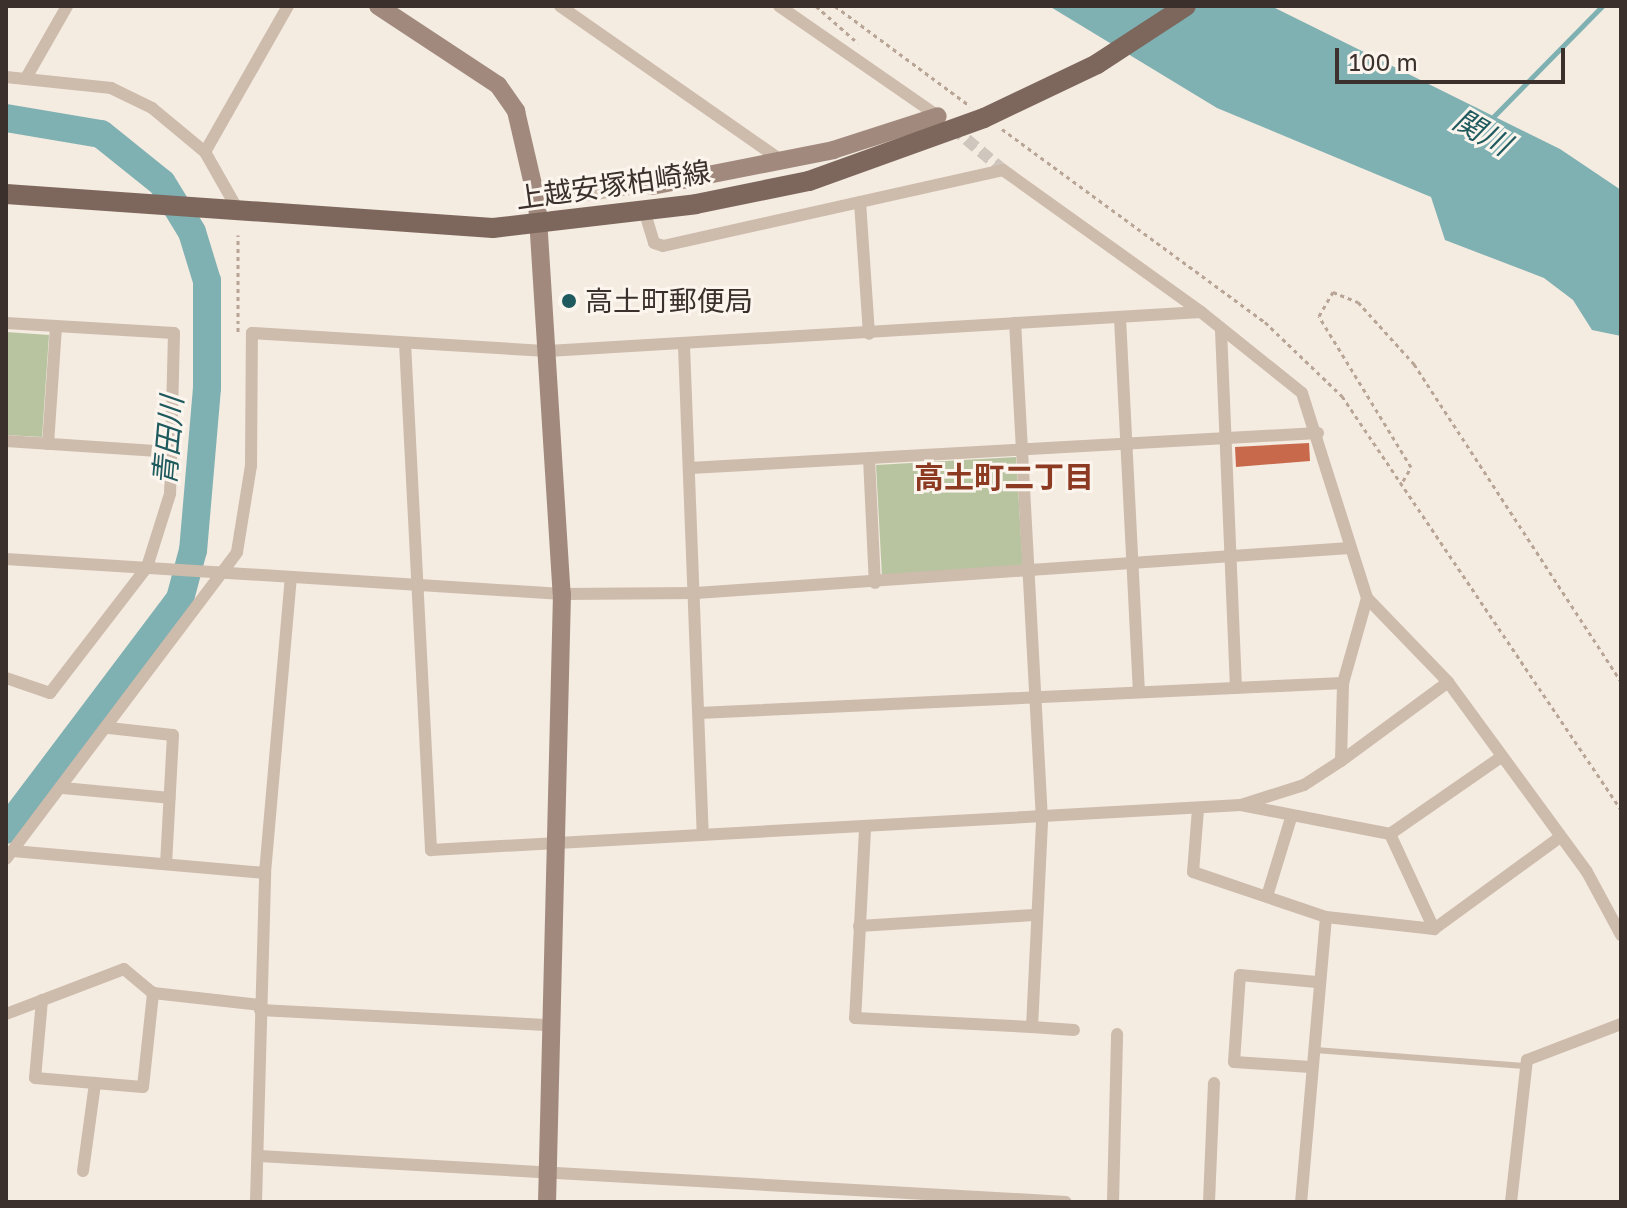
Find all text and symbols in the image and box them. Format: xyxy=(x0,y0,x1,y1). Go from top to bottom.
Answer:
scale bar xyxy=(1339,32,1569,82)
text: 100 m xyxy=(1349,47,1418,76)
water label: 関川 xyxy=(1447,101,1517,163)
street label: 上越安塚柏崎線 xyxy=(514,155,712,215)
place label: 高土町郵便局 xyxy=(585,284,753,318)
marker: 高土町郵便局 xyxy=(560,292,578,310)
water label: 青田川 xyxy=(146,395,190,487)
district label: 高土町二丁目 xyxy=(914,459,1094,495)

